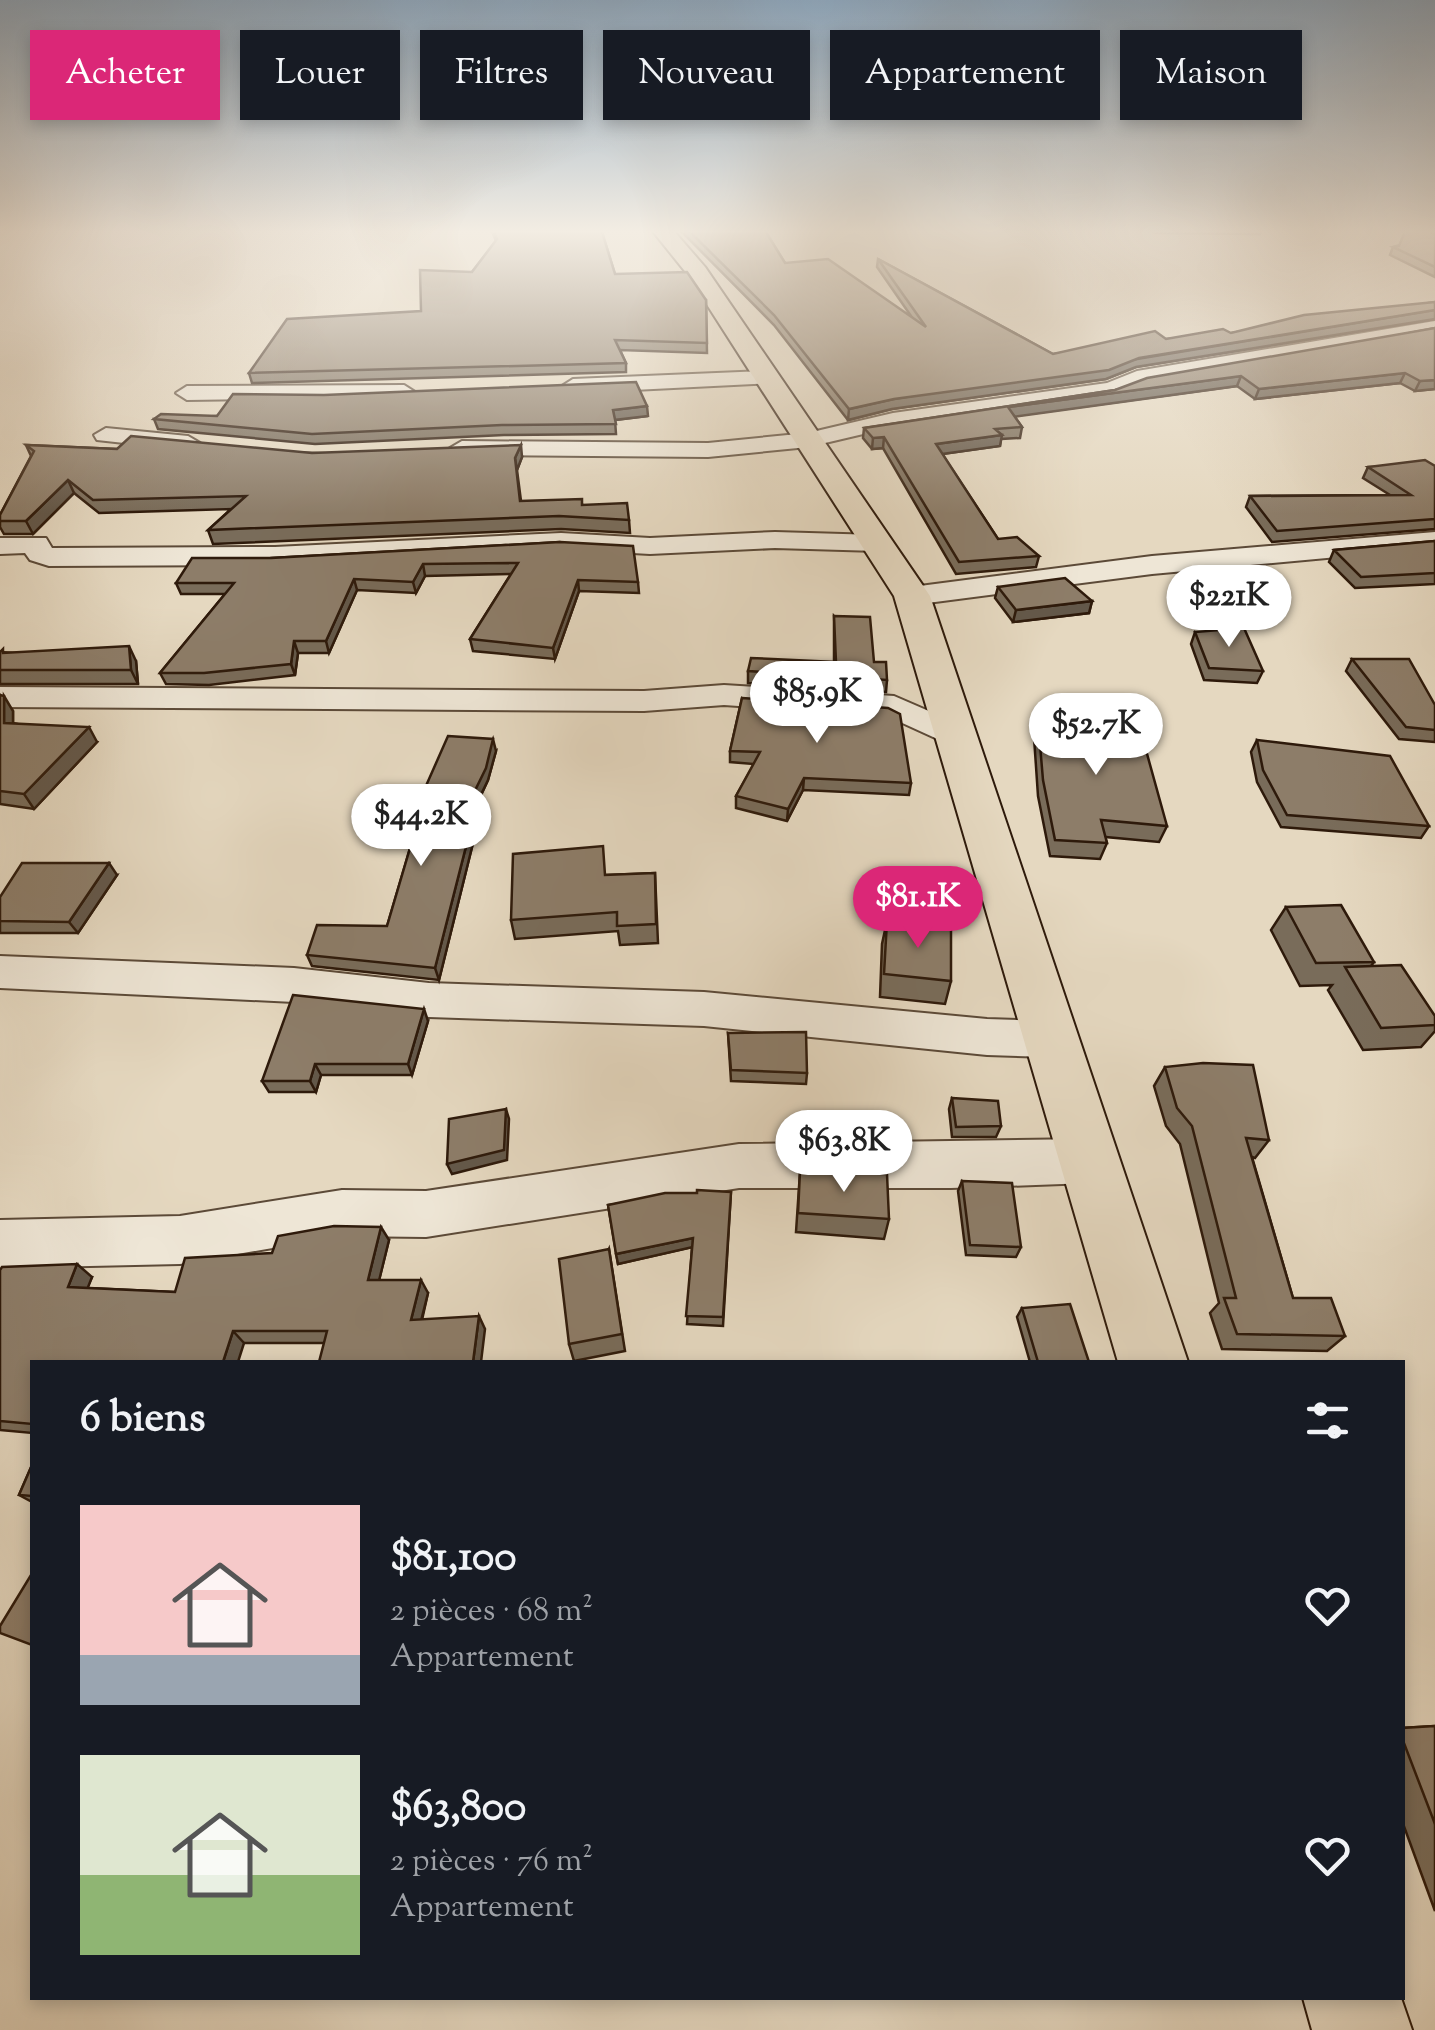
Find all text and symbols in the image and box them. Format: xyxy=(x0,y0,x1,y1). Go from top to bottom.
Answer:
chip: Acheter xyxy=(30,30,220,120)
chip: Louer xyxy=(240,30,400,120)
chip: Filtres xyxy=(420,30,583,120)
chip: Nouveau xyxy=(603,30,810,120)
chip: Appartement xyxy=(830,30,1100,120)
chip: Maison xyxy=(1120,30,1302,120)
pin: $221K xyxy=(1159,565,1299,650)
text: $221K xyxy=(1188,574,1270,620)
pin: $85.9K xyxy=(736,661,898,746)
text: $85.9K xyxy=(772,670,862,716)
pin: $52.7K xyxy=(1015,693,1177,778)
text: $52.7K xyxy=(1051,702,1141,748)
pin: $44.2K xyxy=(340,784,502,869)
text: $44.2K xyxy=(373,793,469,839)
pin: $81.1K xyxy=(837,866,999,951)
text: $81.1K xyxy=(875,875,961,921)
pin: $63.8K xyxy=(763,1110,925,1195)
text: $63.8K xyxy=(797,1119,891,1165)
text: 6 biens xyxy=(80,1390,205,1450)
icon: filters xyxy=(1300,1393,1355,1448)
text: $81,100 xyxy=(390,1529,516,1589)
icon: home xyxy=(160,1545,280,1665)
icon: heart xyxy=(1300,1578,1355,1633)
text: 2 pièces · 68 m² xyxy=(390,1589,593,1635)
text: Appartement xyxy=(390,1635,574,1681)
text: $63,800 xyxy=(390,1779,526,1839)
icon: home xyxy=(160,1795,280,1915)
icon: heart xyxy=(1300,1828,1355,1883)
text: 2 pièces · 76 m² xyxy=(390,1839,593,1885)
text: Appartement xyxy=(390,1885,574,1931)

